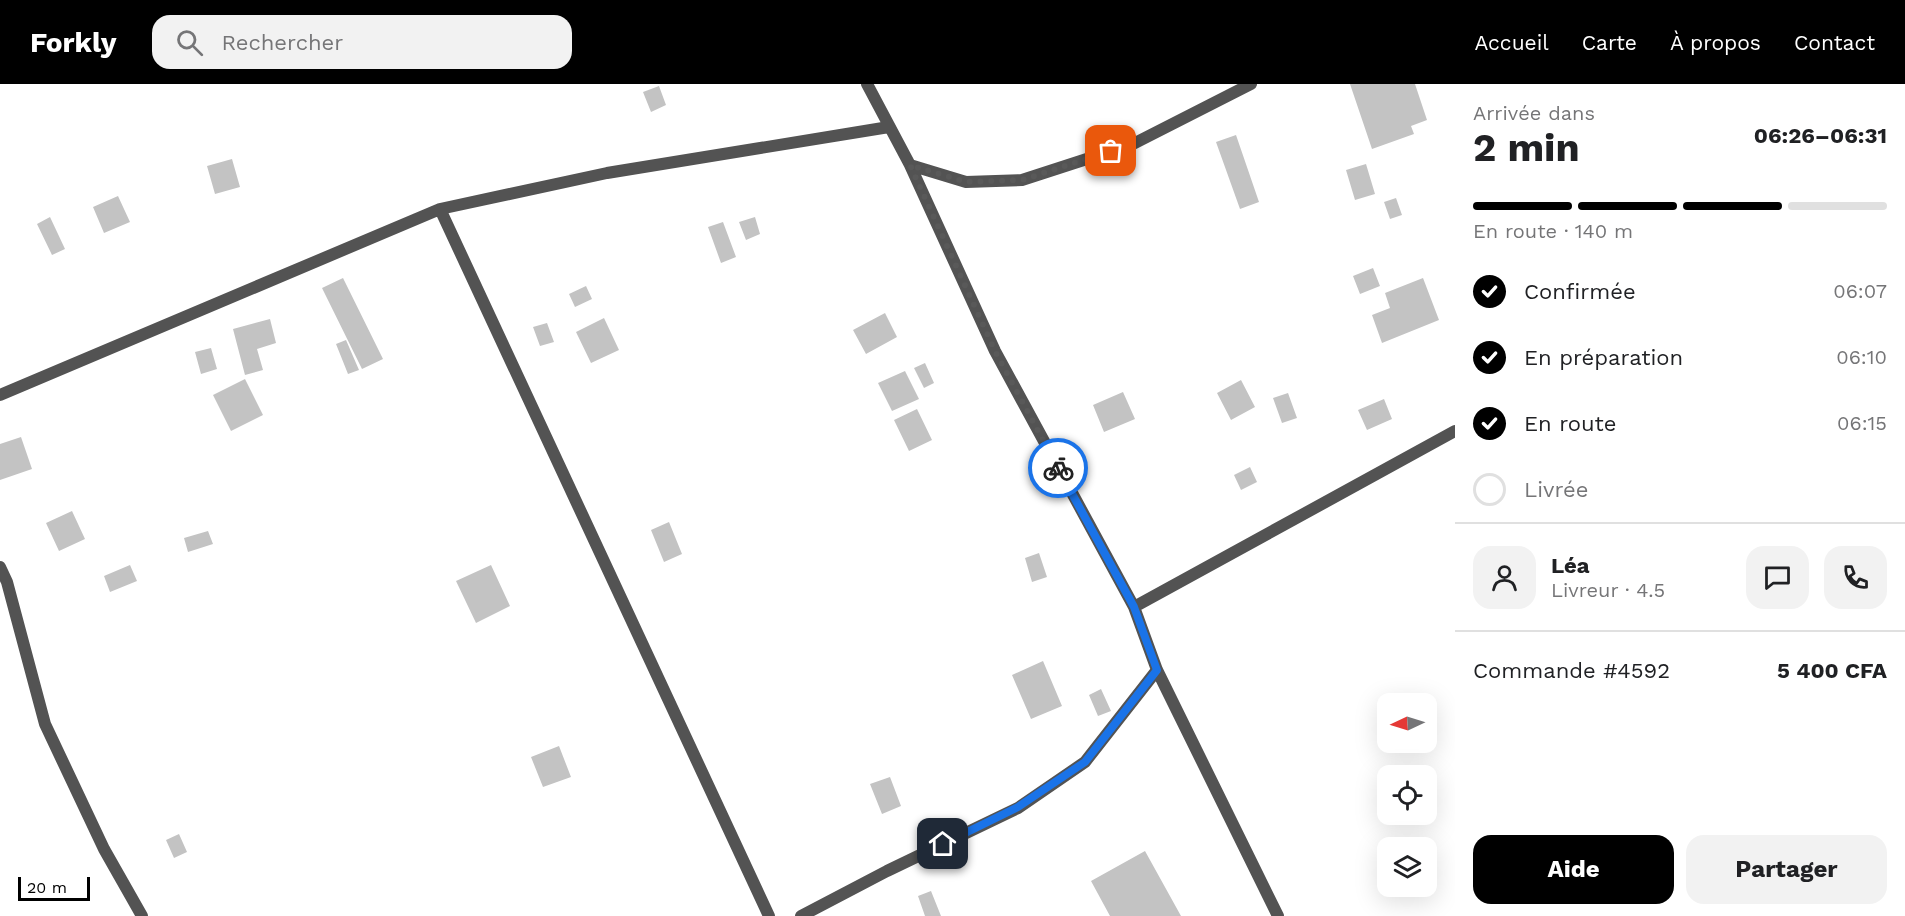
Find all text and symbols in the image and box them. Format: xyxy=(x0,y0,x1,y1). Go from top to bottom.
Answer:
search box xyxy=(152,15,572,69)
text: Forkly xyxy=(30,26,116,59)
icon: search xyxy=(173,26,206,59)
text: Rechercher xyxy=(221,30,343,55)
text: Accueil xyxy=(1474,30,1549,55)
text: Carte xyxy=(1582,30,1637,55)
text: À propos xyxy=(1670,30,1761,55)
text: Contact xyxy=(1794,30,1875,55)
text: Arrivée dans xyxy=(1473,101,1595,125)
text: 06:26–06:31 xyxy=(1754,123,1887,148)
pin xyxy=(1085,125,1136,176)
text: 2 min xyxy=(1473,125,1580,170)
icon: bag xyxy=(1094,134,1127,167)
text: En route · 140 m xyxy=(1473,219,1633,243)
icon: check xyxy=(1473,275,1506,308)
text: Confirmée xyxy=(1524,279,1636,304)
text: 06:07 xyxy=(1833,279,1887,303)
icon: check xyxy=(1473,341,1506,374)
text: En préparation xyxy=(1524,345,1683,370)
text: 06:10 xyxy=(1836,345,1887,369)
icon: check xyxy=(1473,407,1506,440)
text: En route xyxy=(1524,411,1616,436)
text: 06:15 xyxy=(1837,411,1887,435)
courier xyxy=(1028,438,1088,498)
icon: bike xyxy=(1042,452,1075,485)
text: Livrée xyxy=(1524,477,1588,502)
button: person xyxy=(1473,546,1536,609)
button: chat xyxy=(1746,546,1809,609)
button: phone xyxy=(1824,546,1887,609)
text: Léa xyxy=(1551,553,1590,578)
text: Livreur · 4.5 xyxy=(1551,578,1665,602)
text: Commande #4592 xyxy=(1473,658,1670,683)
text: 5 400 CFA xyxy=(1777,658,1887,683)
north arrow xyxy=(1377,693,1437,753)
map controls xyxy=(1377,693,1437,897)
button: locate xyxy=(1377,765,1437,825)
pin xyxy=(917,818,968,869)
icon: home xyxy=(926,827,959,860)
button: Aide xyxy=(1473,835,1674,904)
button: Partager xyxy=(1686,835,1887,904)
button: layers xyxy=(1377,837,1437,897)
scale bar xyxy=(18,874,90,902)
text: 20 m xyxy=(27,878,67,897)

